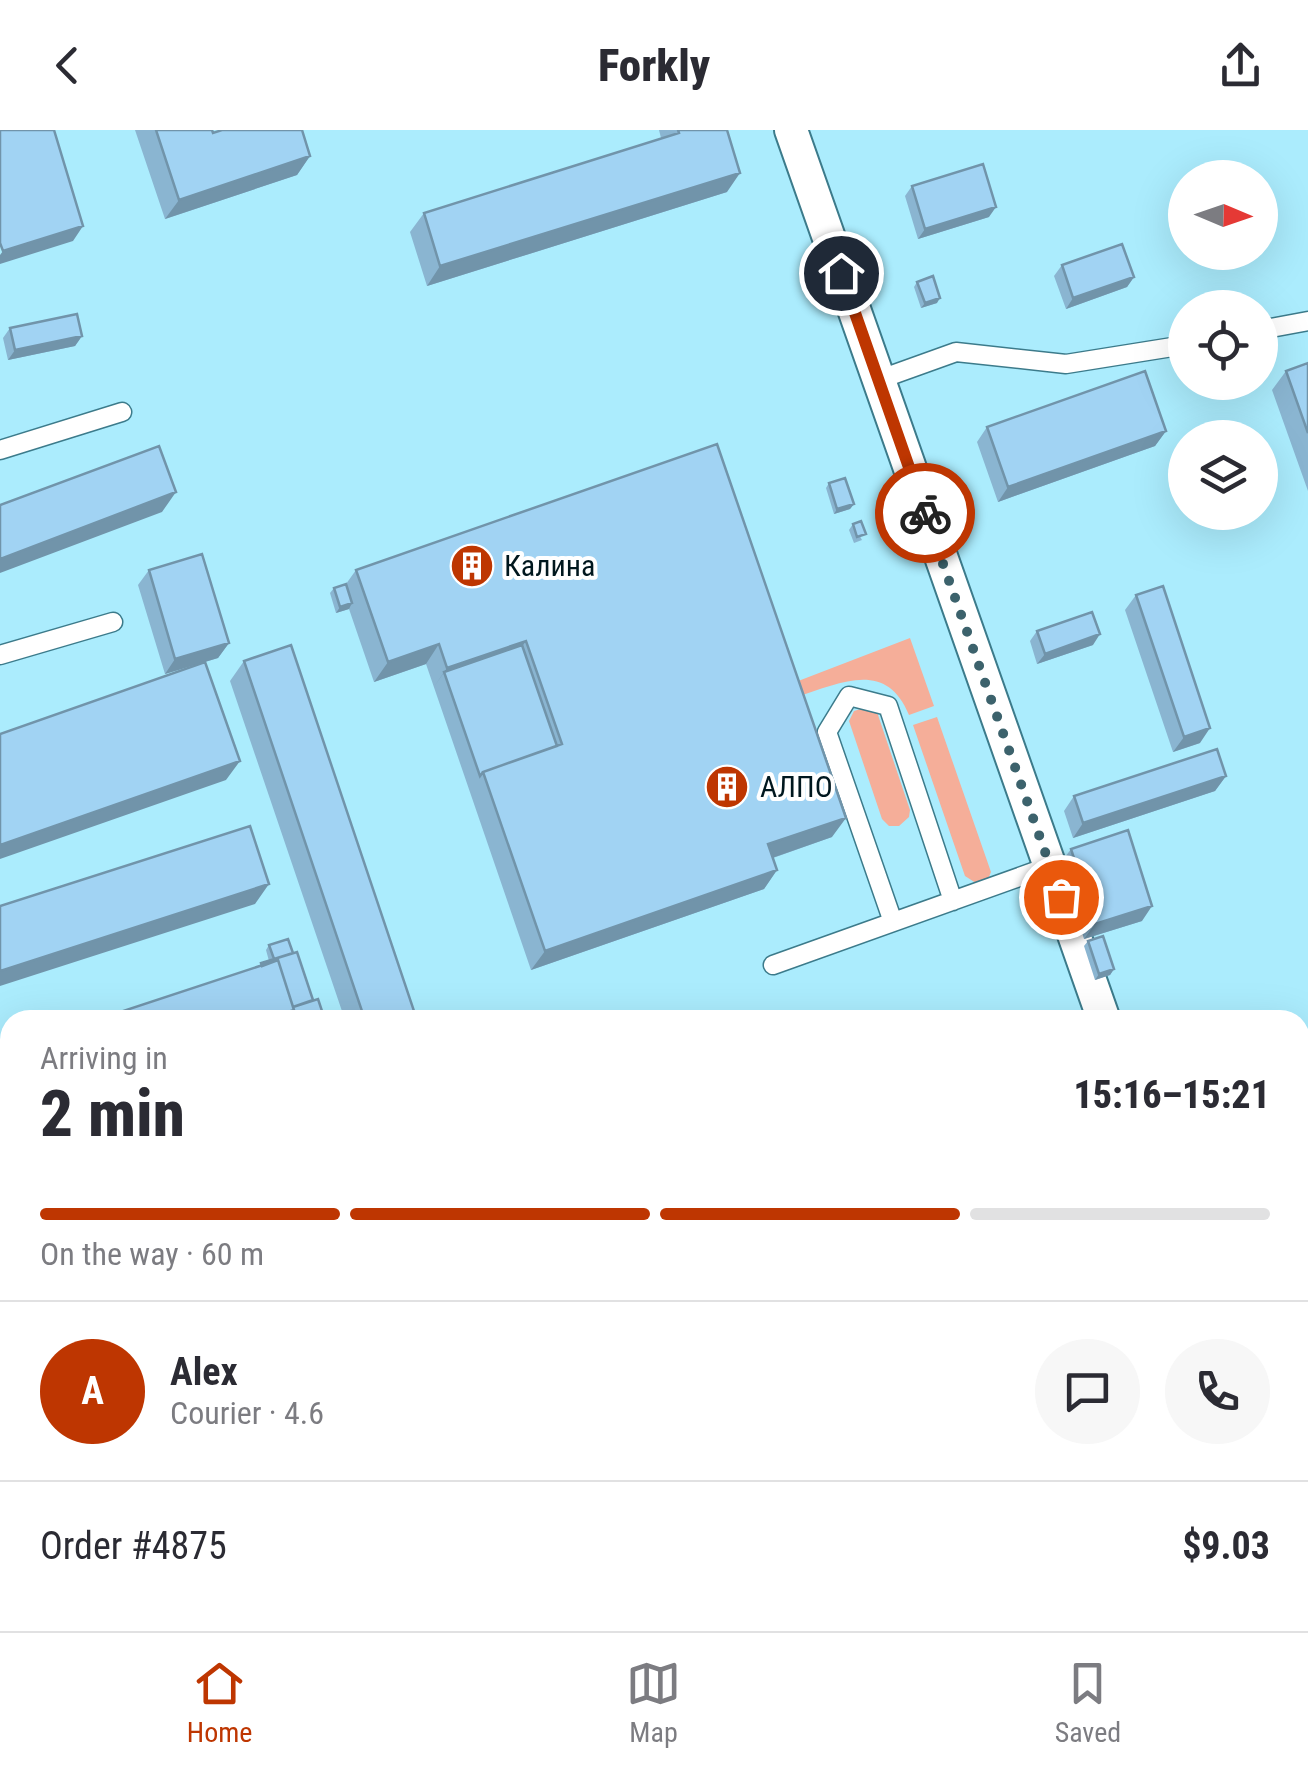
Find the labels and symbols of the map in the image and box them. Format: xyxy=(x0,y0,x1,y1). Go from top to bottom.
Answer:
north arrow xyxy=(1168,160,1278,270)
pin xyxy=(799,231,884,316)
courier xyxy=(875,463,975,563)
building icon: Калина xyxy=(449,543,495,589)
place label: Калина xyxy=(504,548,595,583)
building icon: АЛПО xyxy=(704,764,750,810)
place label: АЛПО xyxy=(760,769,833,804)
pin xyxy=(1019,855,1104,940)

